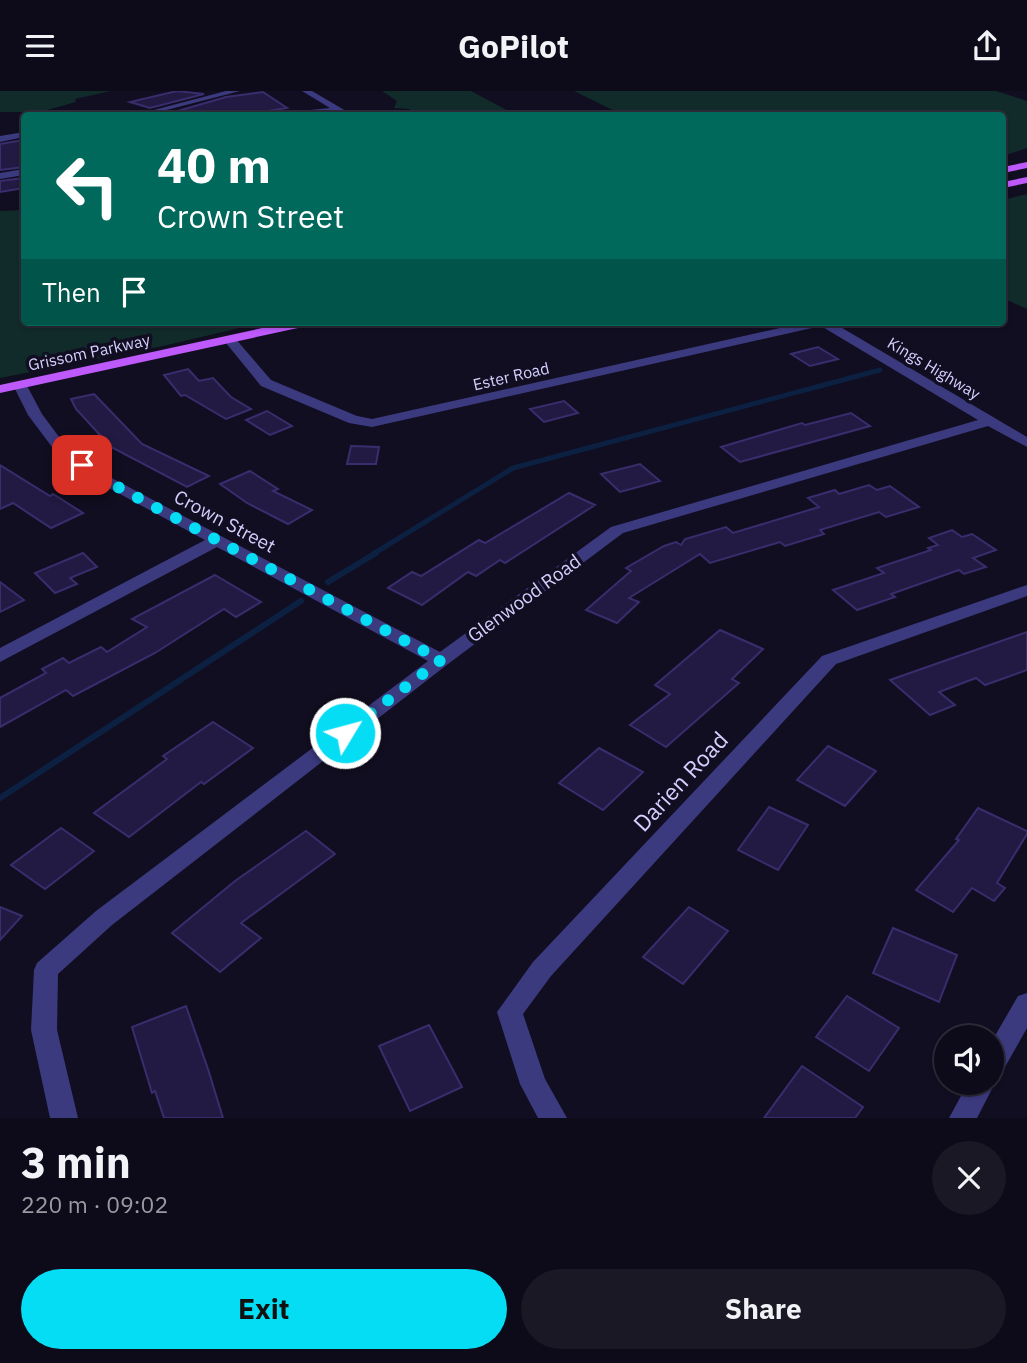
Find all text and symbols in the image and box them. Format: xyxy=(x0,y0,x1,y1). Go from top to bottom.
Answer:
text: GoPilot xyxy=(458,25,569,67)
icon: menu xyxy=(21,27,59,65)
icon: share xyxy=(968,27,1006,65)
text: 40 m xyxy=(157,133,271,196)
icon: left xyxy=(42,140,133,231)
text: Crown Street xyxy=(157,195,344,237)
icon: arrive xyxy=(115,273,153,311)
text: Then xyxy=(42,275,101,309)
street label: Grissom Parkway xyxy=(26,329,152,375)
street label: Kings Highway xyxy=(884,332,984,404)
street label: Ester Road xyxy=(471,358,551,394)
pin xyxy=(52,435,112,495)
icon: arrive xyxy=(63,446,101,484)
street label: Crown Street xyxy=(170,484,280,558)
street label: Glenwood Road xyxy=(463,549,585,647)
position arrow xyxy=(308,696,382,770)
street label: Darien Road xyxy=(626,725,734,837)
map controls xyxy=(934,1025,1004,1095)
button: sound xyxy=(934,1025,1004,1095)
text: 3 min xyxy=(21,1135,131,1190)
button: close xyxy=(932,1141,1006,1215)
text: 220 m · 09:02 xyxy=(21,1189,168,1219)
button: Exit xyxy=(21,1269,507,1349)
button: Share xyxy=(521,1269,1006,1349)

